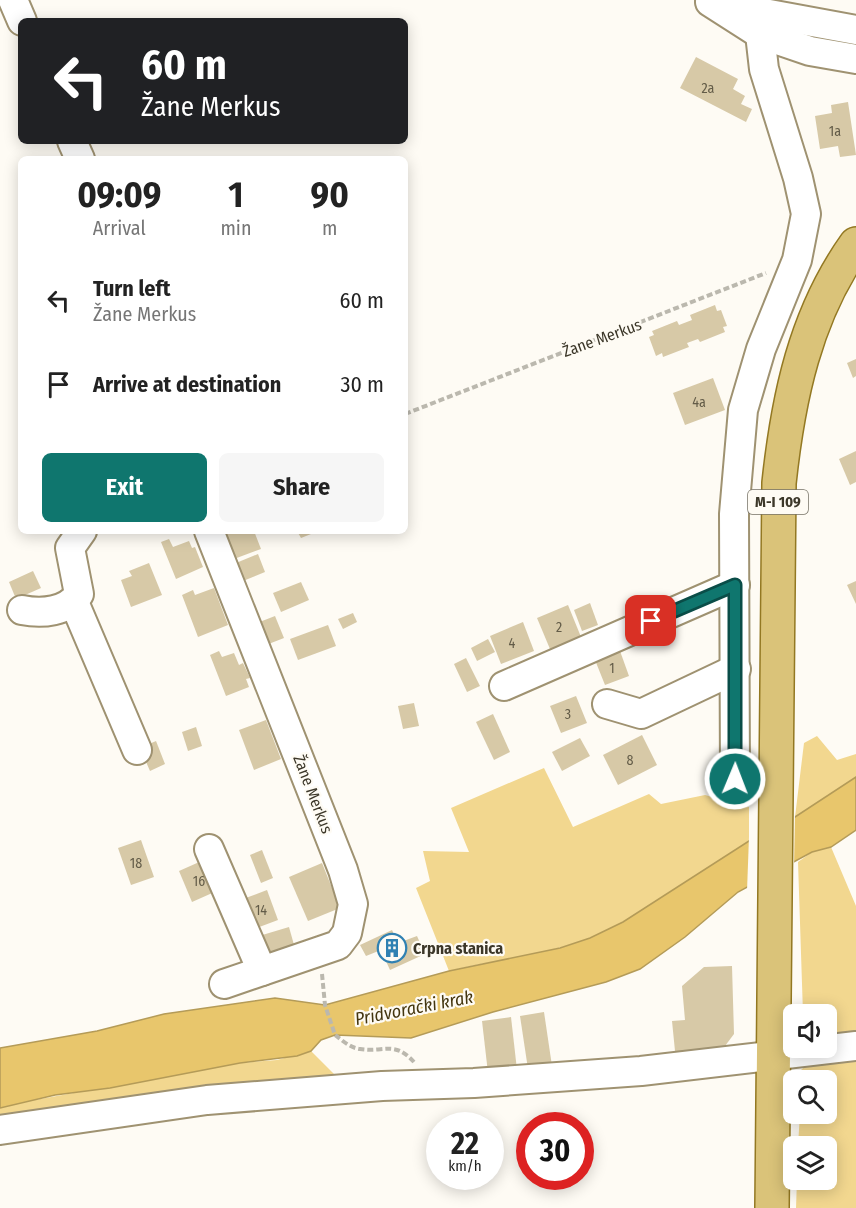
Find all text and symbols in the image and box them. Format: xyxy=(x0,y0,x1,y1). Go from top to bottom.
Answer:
text: 60 m xyxy=(141,40,227,90)
icon: left xyxy=(42,42,120,120)
house number: 2a xyxy=(702,80,715,97)
text: Žane Merkus xyxy=(141,91,280,123)
house number: 1a xyxy=(829,123,841,140)
text: 09:09 xyxy=(77,173,161,217)
text: 1 xyxy=(228,173,244,217)
text: 90 xyxy=(311,173,349,217)
text: Arrival xyxy=(93,216,146,240)
text: min xyxy=(220,216,251,240)
text: m xyxy=(322,216,337,240)
text: Turn left xyxy=(93,275,171,302)
icon: left xyxy=(42,284,75,317)
text: 60 m xyxy=(340,287,384,314)
text: Žane Merkus xyxy=(93,302,196,326)
street label: Žane Merkus xyxy=(560,314,644,361)
icon: arrive xyxy=(42,368,75,401)
text: Arrive at destination xyxy=(93,371,281,398)
text: 30 m xyxy=(341,371,384,398)
house number: 4a xyxy=(692,394,706,411)
button: Exit xyxy=(42,453,207,522)
button: Share xyxy=(219,453,384,522)
road number: M-I 109 xyxy=(748,490,808,514)
pin xyxy=(625,595,676,646)
icon: arrive xyxy=(634,604,667,637)
house number: 2 xyxy=(556,619,562,636)
house number: 4 xyxy=(509,635,516,652)
house number: 1 xyxy=(609,660,615,677)
house number: 3 xyxy=(565,706,571,723)
position arrow xyxy=(703,747,767,811)
street label: Žane Merkus xyxy=(289,752,338,836)
house number: 8 xyxy=(627,752,634,769)
house number: 18 xyxy=(130,855,142,872)
house number: 16 xyxy=(193,873,205,890)
house number: 14 xyxy=(255,902,267,919)
building icon: Crpna stanica xyxy=(376,932,408,964)
place label: Crpna stanica xyxy=(413,939,503,958)
water label: Pridvorački krak xyxy=(353,986,475,1030)
map controls xyxy=(783,1004,837,1190)
button: sound xyxy=(783,1004,837,1058)
button: search xyxy=(783,1070,837,1124)
speed limit sign: 30 xyxy=(516,1112,594,1190)
text: 22 xyxy=(451,1126,479,1162)
button: layers xyxy=(783,1136,837,1190)
text: km/h xyxy=(448,1157,482,1175)

